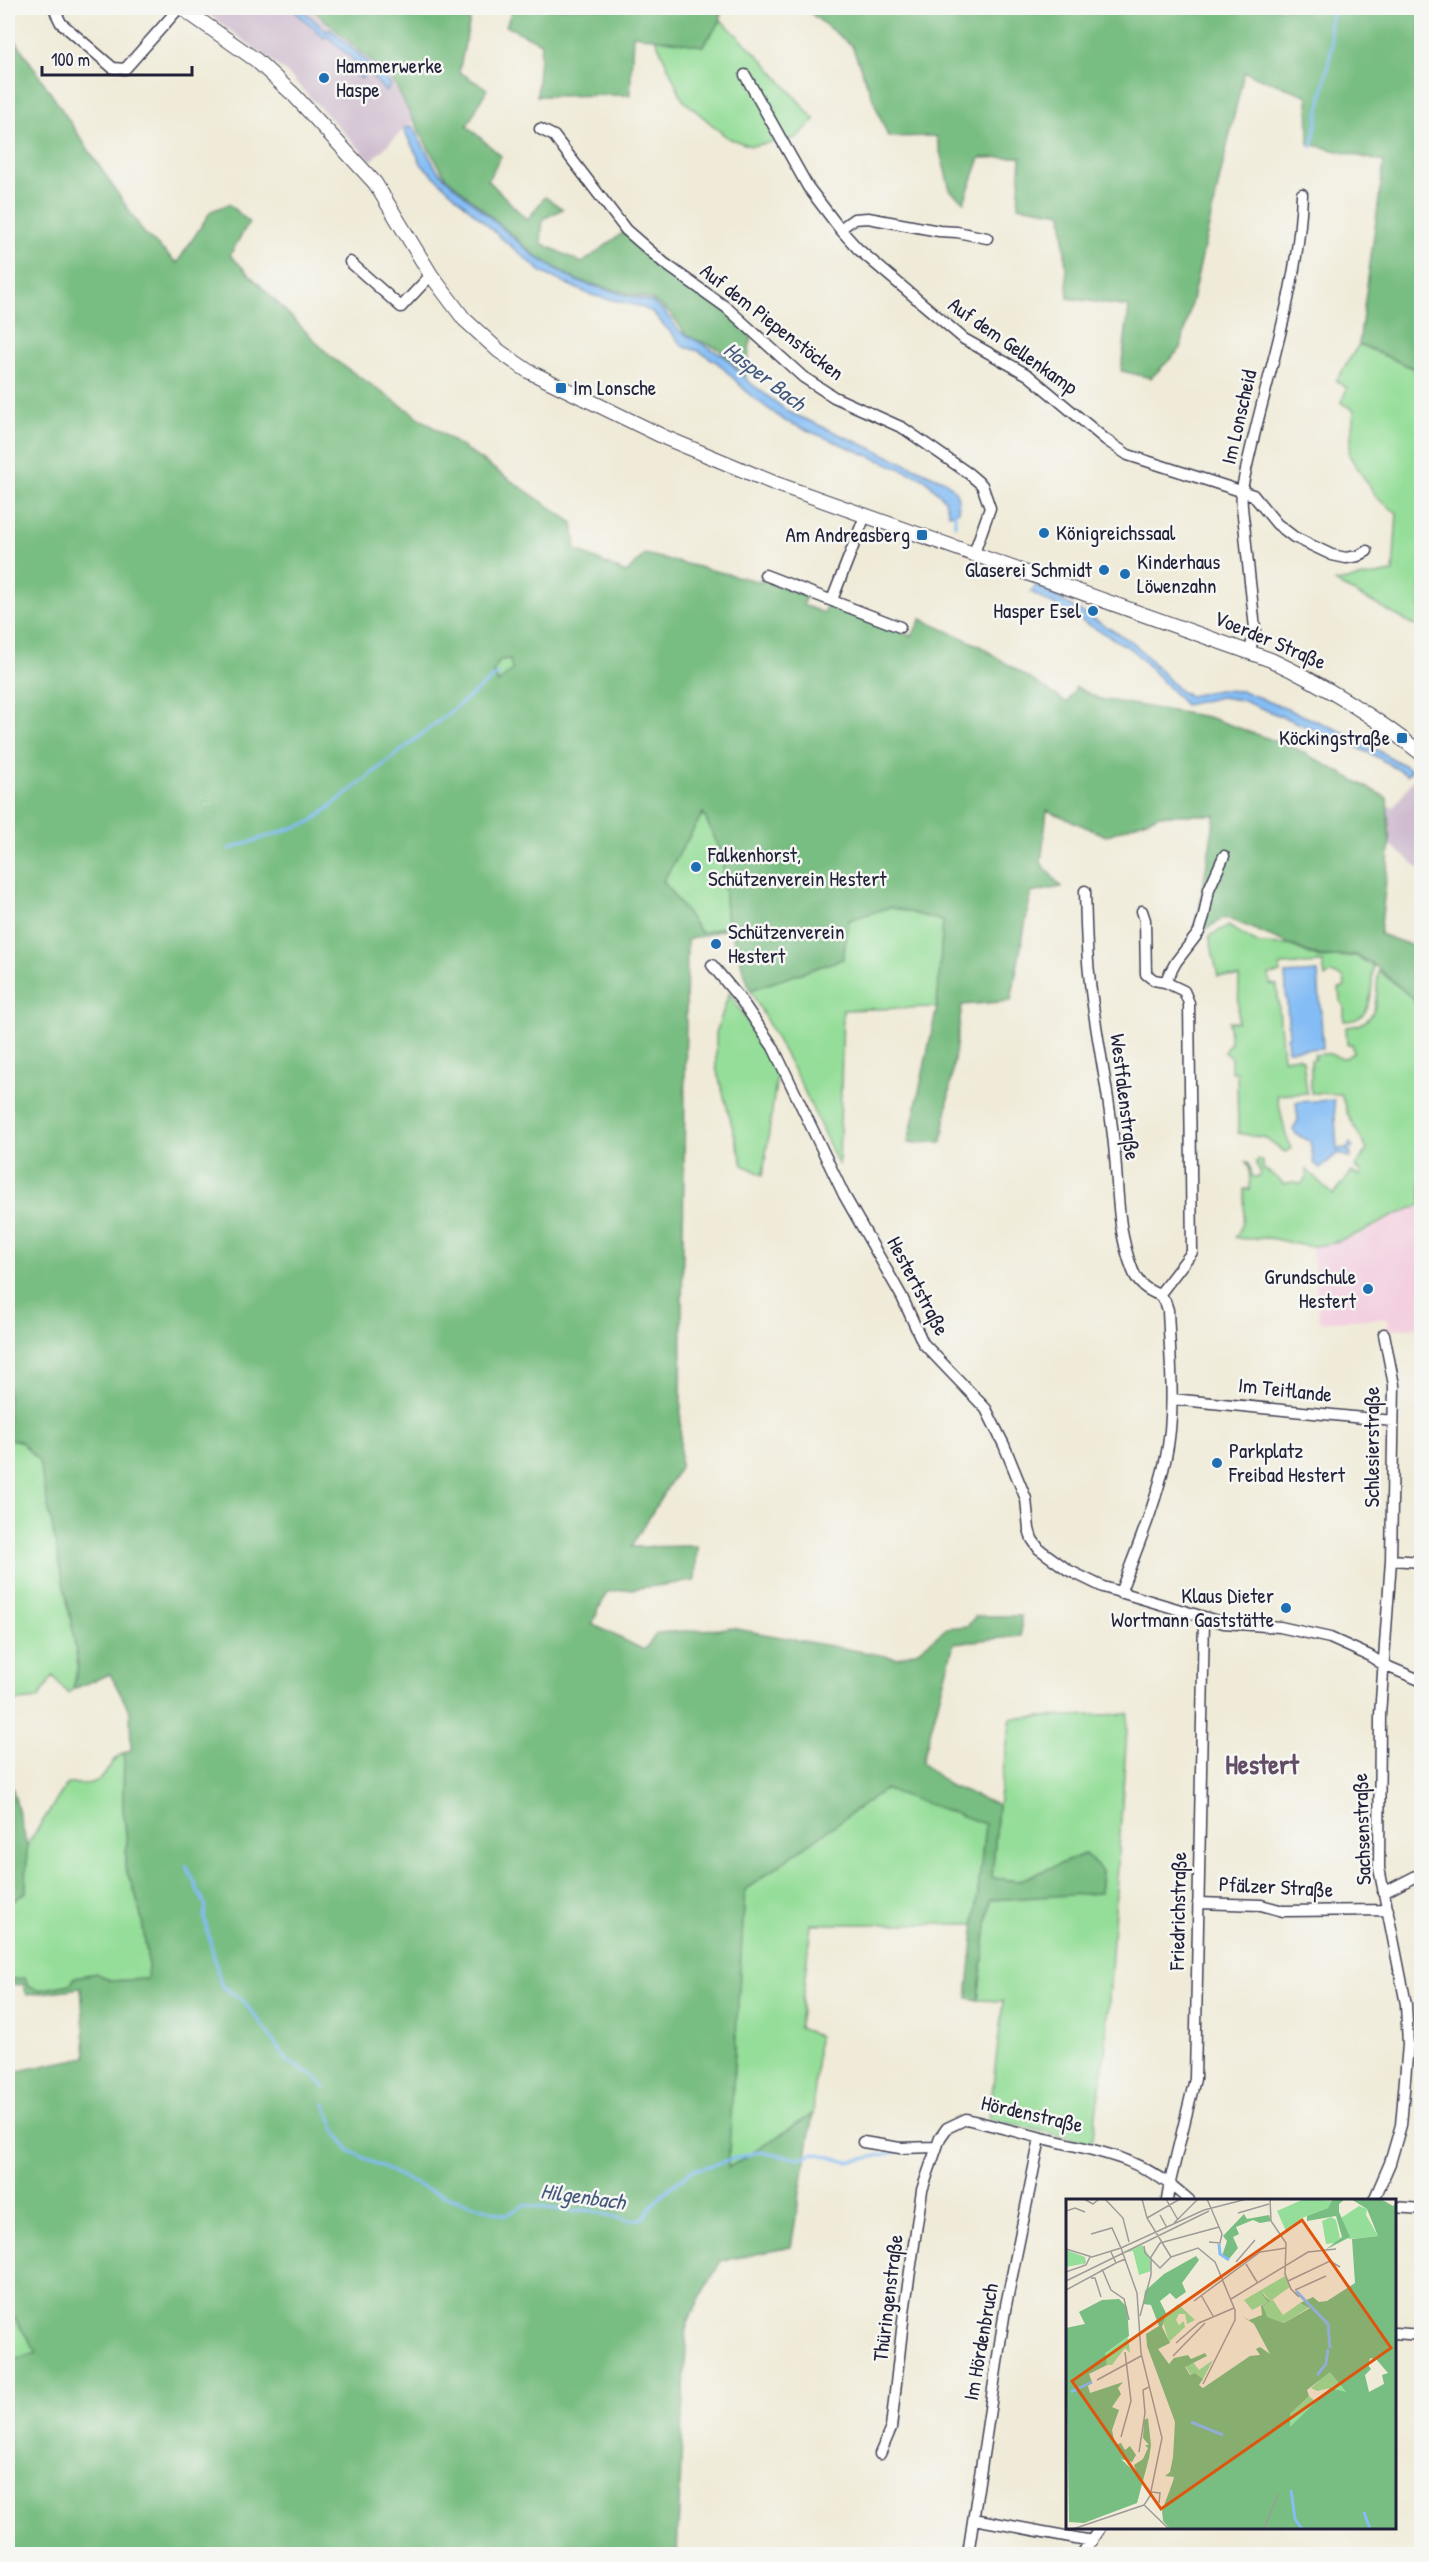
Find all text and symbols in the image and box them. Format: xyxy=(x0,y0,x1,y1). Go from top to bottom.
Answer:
scale bar xyxy=(42,39,192,77)
text: 100 m xyxy=(51,47,90,72)
place label: Hammerwerke Haspe xyxy=(336,51,442,104)
marker: Hammerwerke Haspe xyxy=(317,71,331,85)
street label: Auf dem Piepenstöcken xyxy=(694,256,850,387)
street label: Auf dem Gellenkamp xyxy=(943,290,1084,401)
water label: Hasper Bach xyxy=(718,334,814,419)
street label: Im Lonscheid xyxy=(1214,367,1263,467)
place label: Im Lonsche xyxy=(573,373,656,402)
marker: Im Lonsche xyxy=(554,381,568,395)
place label: Königreichssaal xyxy=(1056,518,1176,547)
place label: Am Andreasberg xyxy=(786,520,910,549)
marker: Königreichssaal xyxy=(1037,526,1051,540)
marker: Am Andreasberg xyxy=(915,528,929,542)
place label: Kinderhaus Löwenzahn xyxy=(1137,547,1220,600)
place label: Glaserei Schmidt xyxy=(965,555,1093,584)
marker: Glaserei Schmidt xyxy=(1097,563,1111,577)
marker: Kinderhaus Löwenzahn xyxy=(1118,567,1132,581)
place label: Hasper Esel xyxy=(993,596,1081,625)
street label: Voerder Straße xyxy=(1210,603,1331,676)
marker: Hasper Esel xyxy=(1086,604,1100,618)
place label: Köckingstraße xyxy=(1279,723,1390,752)
marker: Köckingstraße xyxy=(1395,731,1409,745)
place label: Falkenhorst, Schützenverein Hestert xyxy=(707,840,887,893)
marker: Falkenhorst, Schützenverein Hestert xyxy=(689,860,703,874)
place label: Schützenverein Hestert xyxy=(728,917,844,970)
marker: Schützenverein Hestert xyxy=(709,937,723,951)
street label: Westfalenstraße xyxy=(1103,1032,1148,1162)
street label: Hestertstraße xyxy=(880,1231,957,1340)
place label: Grundschule Hestert xyxy=(1264,1262,1357,1315)
marker: Grundschule Hestert xyxy=(1361,1282,1375,1296)
street label: Im Teitlande xyxy=(1237,1370,1333,1409)
street label: Schlesierstraße xyxy=(1357,1387,1386,1507)
place label: Parkplatz Freibad Hestert xyxy=(1228,1436,1346,1489)
marker: Parkplatz Freibad Hestert xyxy=(1210,1456,1224,1470)
place label: Klaus Dieter Wortmann Gaststätte xyxy=(1111,1581,1274,1634)
marker: Klaus Dieter Wortmann Gaststätte xyxy=(1279,1601,1293,1615)
district label: Hestert xyxy=(1225,1746,1300,1782)
street label: Sachsenstraße xyxy=(1345,1773,1378,1885)
street label: Friedrichstraße xyxy=(1162,1852,1193,1971)
street label: Pfälzer Straße xyxy=(1218,1869,1334,1904)
street label: Hördenstraße xyxy=(978,2088,1086,2139)
water label: Hilgenbach xyxy=(539,2175,629,2217)
inset map xyxy=(1066,2199,1396,2529)
street label: Thüringenstraße xyxy=(865,2233,910,2363)
street label: Im Hördenbruch xyxy=(956,2281,1005,2403)

